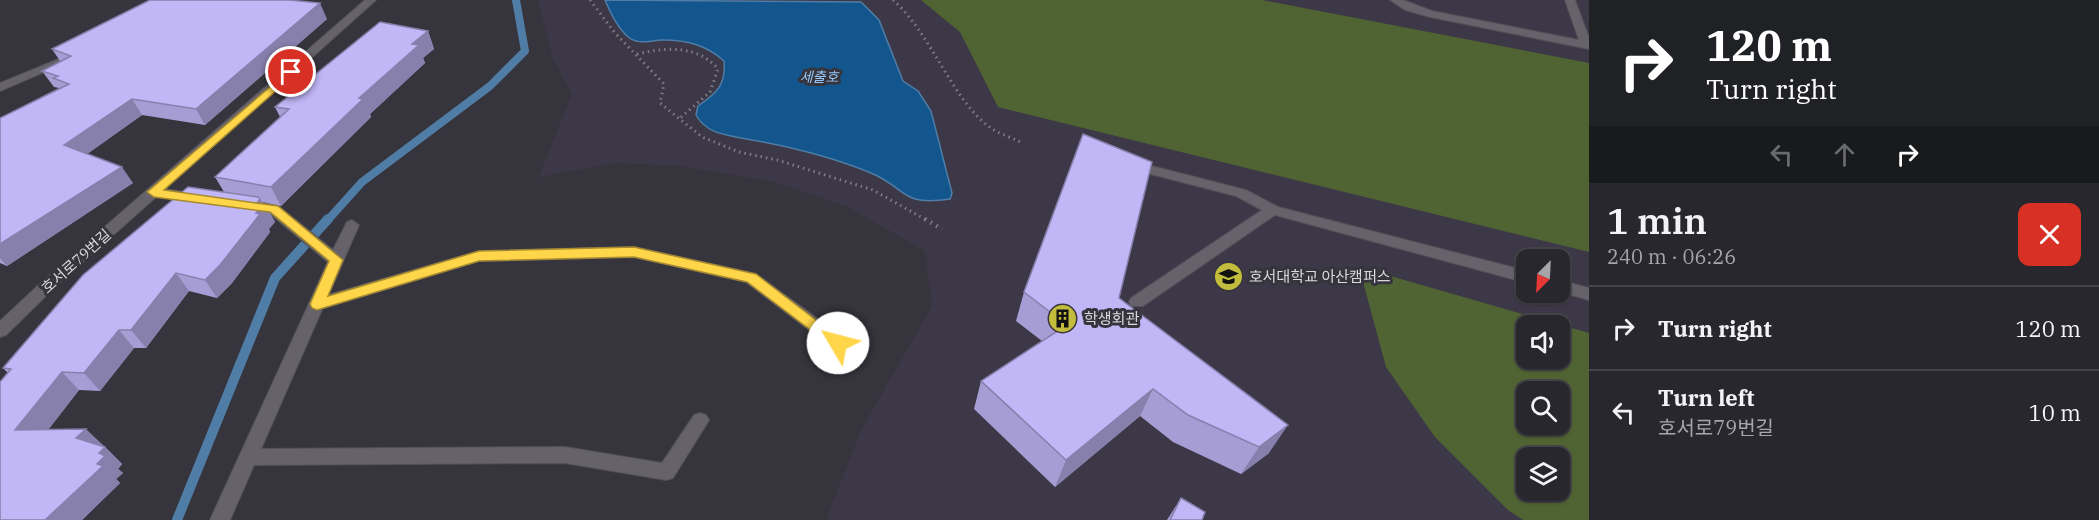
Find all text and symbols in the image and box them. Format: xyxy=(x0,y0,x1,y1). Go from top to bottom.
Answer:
text: 120 m xyxy=(1706,18,1832,73)
icon: right xyxy=(1607,24,1685,102)
pin xyxy=(265,46,316,97)
icon: arrive xyxy=(274,55,307,88)
water label: 세출호 xyxy=(800,68,839,86)
text: Turn right xyxy=(1706,71,1837,106)
icon: left xyxy=(1765,138,1798,171)
icon: ahead xyxy=(1828,138,1861,171)
icon: right xyxy=(1891,138,1924,171)
text: 1 min xyxy=(1607,197,1707,244)
button: close xyxy=(2018,203,2081,266)
street label: 호서로79번길 xyxy=(37,225,115,297)
text: 240 m · 06:26 xyxy=(1607,243,1736,270)
north arrow xyxy=(1516,249,1570,303)
map controls xyxy=(1516,249,1570,501)
school or university icon: 호서대학교 아산캠퍼스 xyxy=(1212,260,1244,292)
place label: 호서대학교 아산캠퍼스 xyxy=(1249,267,1391,286)
building icon: 학생회관 xyxy=(1047,302,1079,334)
place label: 학생회관 xyxy=(1084,309,1139,328)
position arrow xyxy=(806,311,870,375)
icon: right xyxy=(1607,312,1640,345)
text: Turn right xyxy=(1658,314,1772,343)
text: 120 m xyxy=(2015,314,2081,343)
button: sound xyxy=(1516,315,1570,369)
button: search xyxy=(1516,381,1570,435)
text: Turn left xyxy=(1658,383,1754,412)
icon: left xyxy=(1607,396,1640,429)
text: 10 m xyxy=(2029,398,2081,427)
text: 호서로79번길 xyxy=(1658,414,1774,441)
button: layers xyxy=(1516,447,1570,501)

